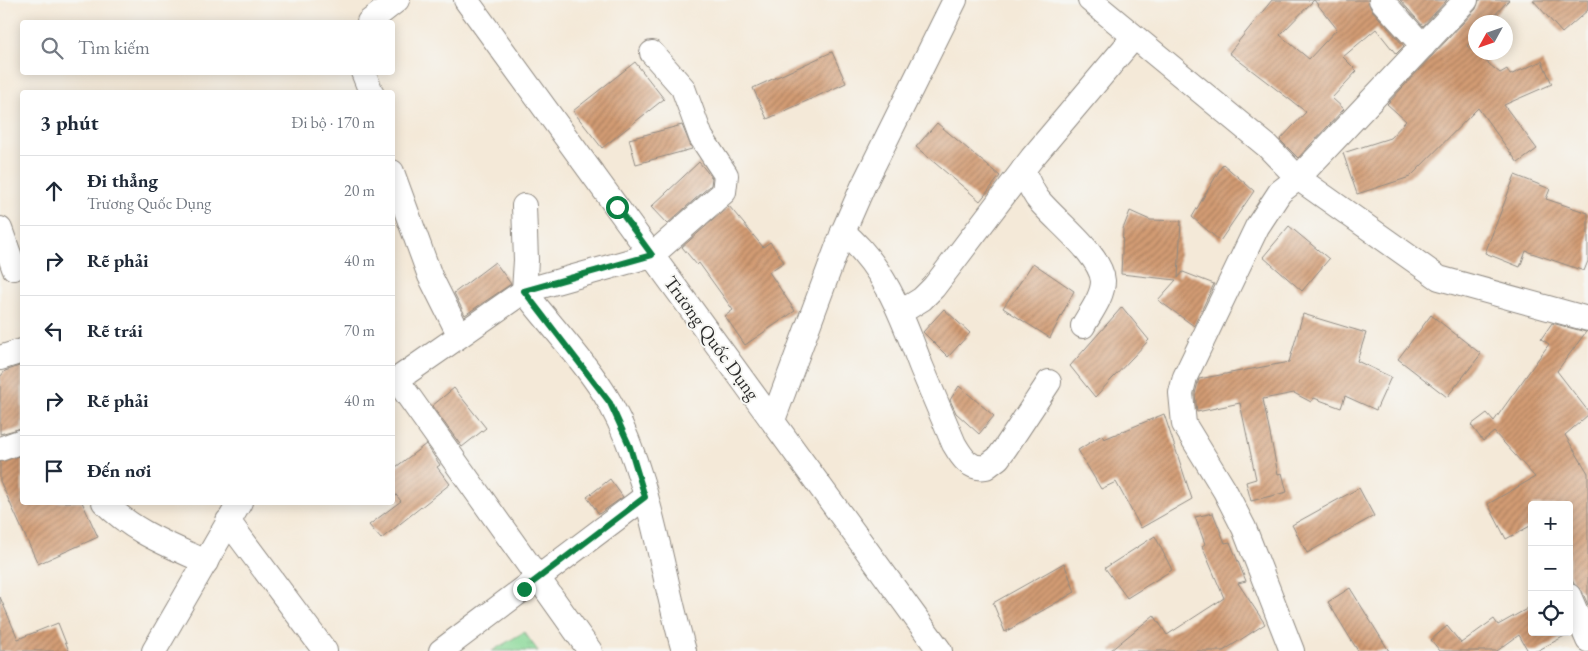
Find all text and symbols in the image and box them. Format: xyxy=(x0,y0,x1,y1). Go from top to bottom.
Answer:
north arrow xyxy=(1468,15,1513,60)
search box xyxy=(20,20,395,75)
icon: search xyxy=(38,34,66,62)
text: Tìm kiếm xyxy=(78,35,150,60)
text: 3 phút xyxy=(40,109,99,136)
text: Đi bộ · 170 m xyxy=(291,112,375,133)
text: Đi thẳng xyxy=(87,168,158,193)
icon: ahead xyxy=(40,177,68,205)
text: 20 m xyxy=(344,180,375,201)
text: Trương Quốc Dụng xyxy=(87,193,211,214)
route start xyxy=(606,196,629,219)
icon: right xyxy=(40,247,68,275)
text: Rẽ phải xyxy=(87,248,149,273)
text: 40 m xyxy=(344,250,375,271)
street label: Trương Quốc Dụng xyxy=(658,271,766,406)
icon: left xyxy=(40,317,68,345)
text: Rẽ trái xyxy=(87,318,143,343)
text: 70 m xyxy=(344,320,375,341)
icon: right xyxy=(40,387,68,415)
text: Rẽ phải xyxy=(87,388,149,413)
text: 40 m xyxy=(344,390,375,411)
icon: arrive xyxy=(40,457,68,485)
text: Đến nơi xyxy=(87,458,151,483)
map controls xyxy=(1528,501,1573,636)
button: + xyxy=(1528,501,1573,546)
button: − xyxy=(1528,546,1573,591)
route end xyxy=(513,578,536,601)
button: locate xyxy=(1528,591,1573,636)

